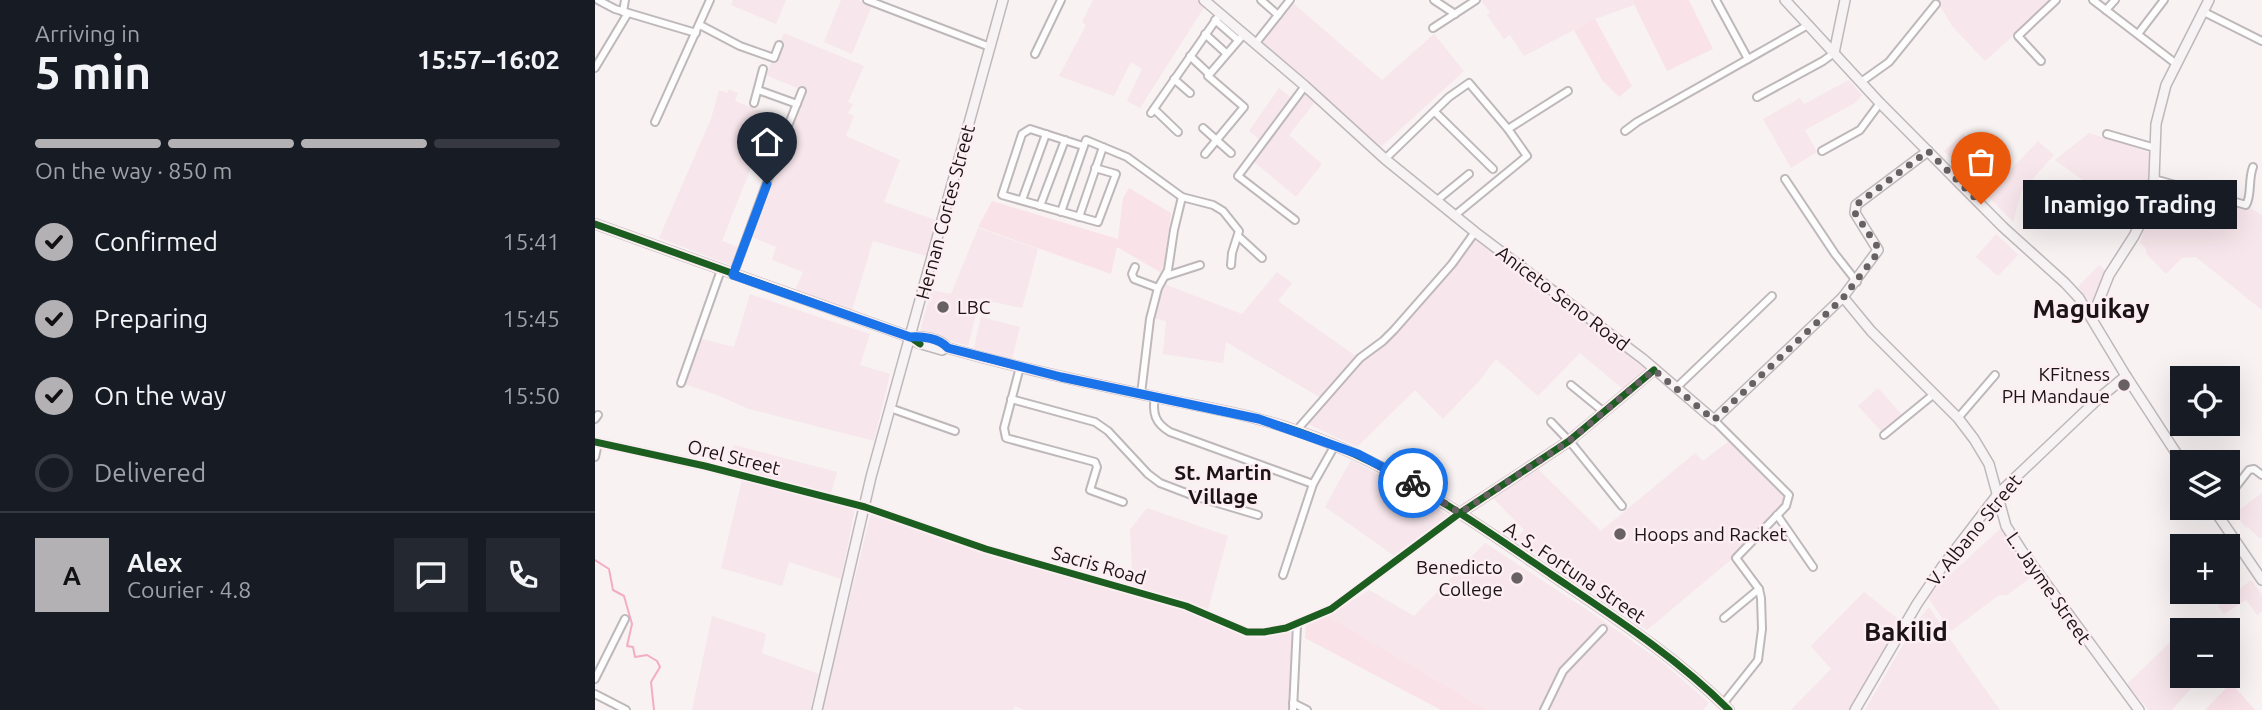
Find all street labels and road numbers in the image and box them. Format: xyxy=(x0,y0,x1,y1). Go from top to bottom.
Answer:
street label: Hernan Cortes Street xyxy=(911,122,979,302)
street label: Aniceto Seno Road xyxy=(1492,241,1634,355)
street label: Orel Street xyxy=(685,435,783,479)
street label: V. Albano Street xyxy=(1922,469,2026,590)
street label: A. S. Fortuna Street xyxy=(1500,517,1650,628)
street label: L. Jayme Street xyxy=(2002,528,2096,649)
street label: Sacris Road xyxy=(1049,541,1149,589)

